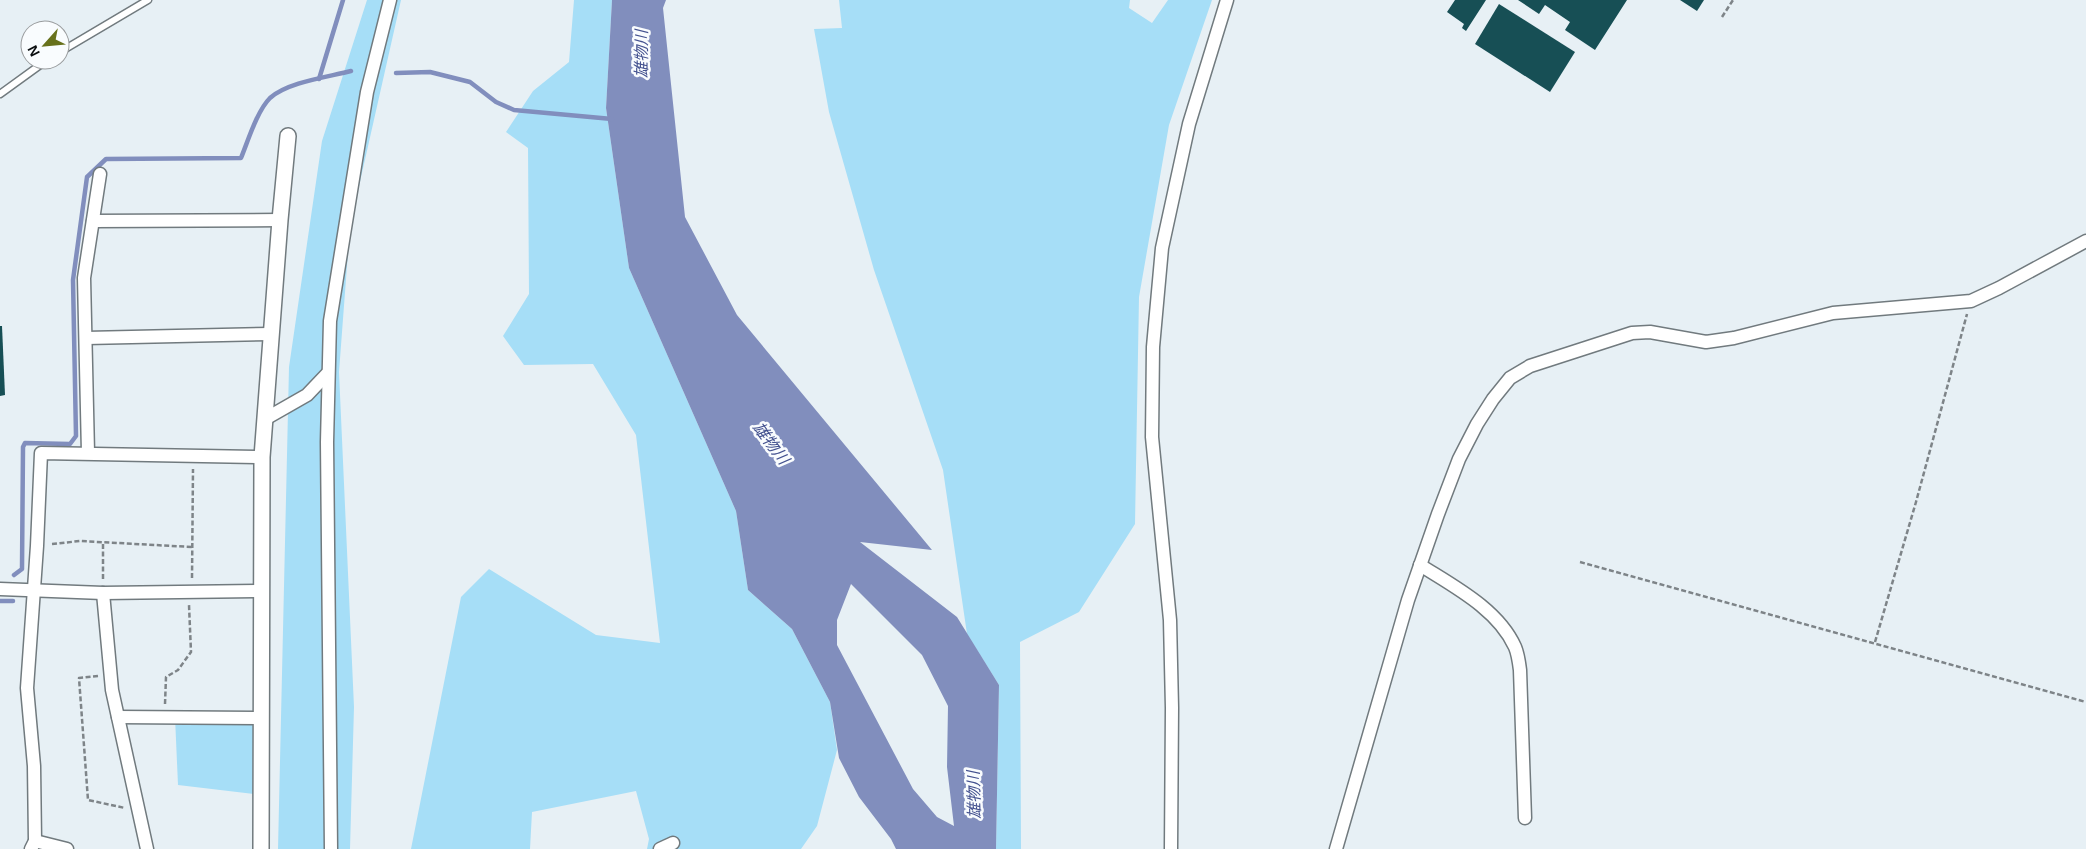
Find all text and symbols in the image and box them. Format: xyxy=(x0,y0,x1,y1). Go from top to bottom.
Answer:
north arrow xyxy=(20,20,70,70)
water label: 雄物川 xyxy=(633,28,650,78)
text: N xyxy=(24,43,43,59)
water label: 雄物川 xyxy=(750,419,793,469)
water label: 雄物川 xyxy=(965,769,983,819)

